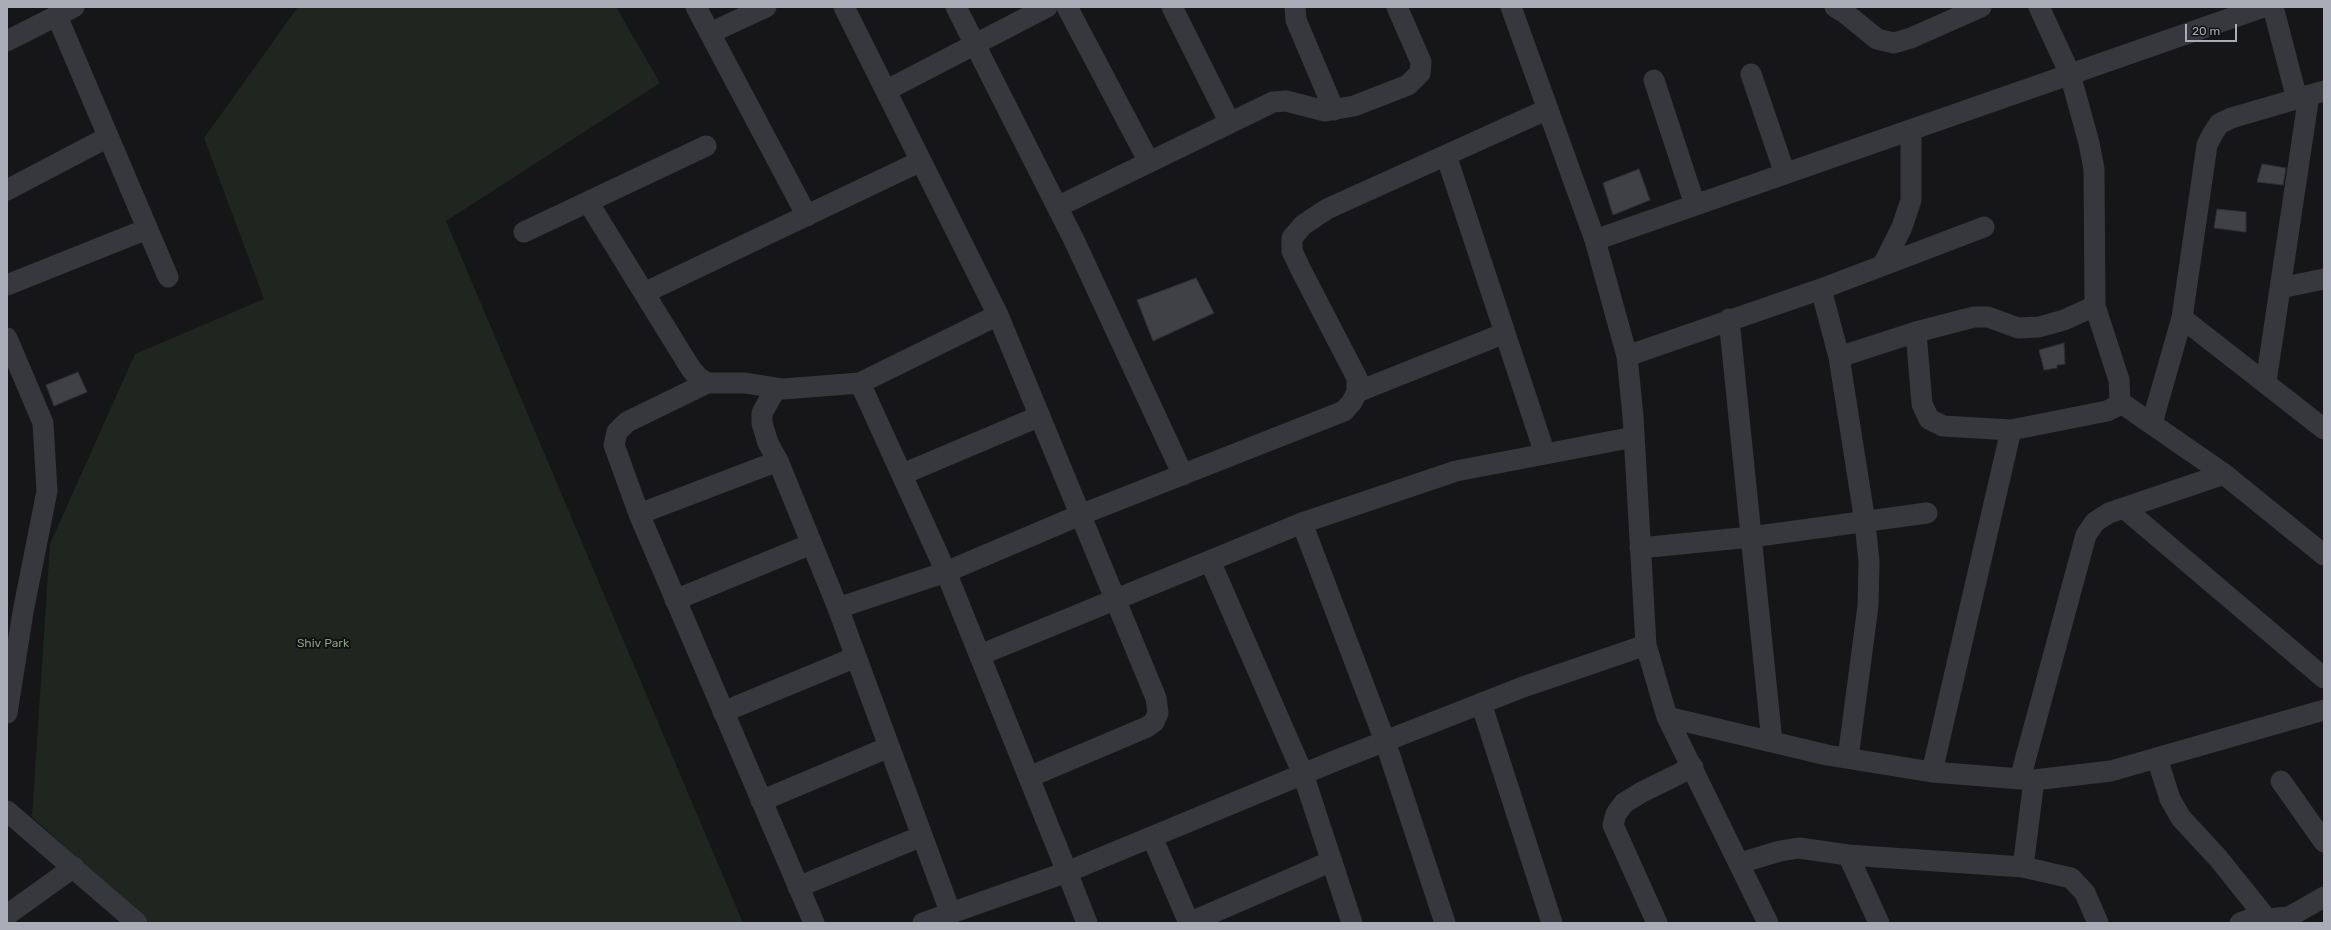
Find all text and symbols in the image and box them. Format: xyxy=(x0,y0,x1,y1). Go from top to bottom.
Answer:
scale bar xyxy=(2187,16,2239,42)
text: 20 m xyxy=(2192,24,2220,38)
park label: Shiv Park xyxy=(297,637,349,651)

